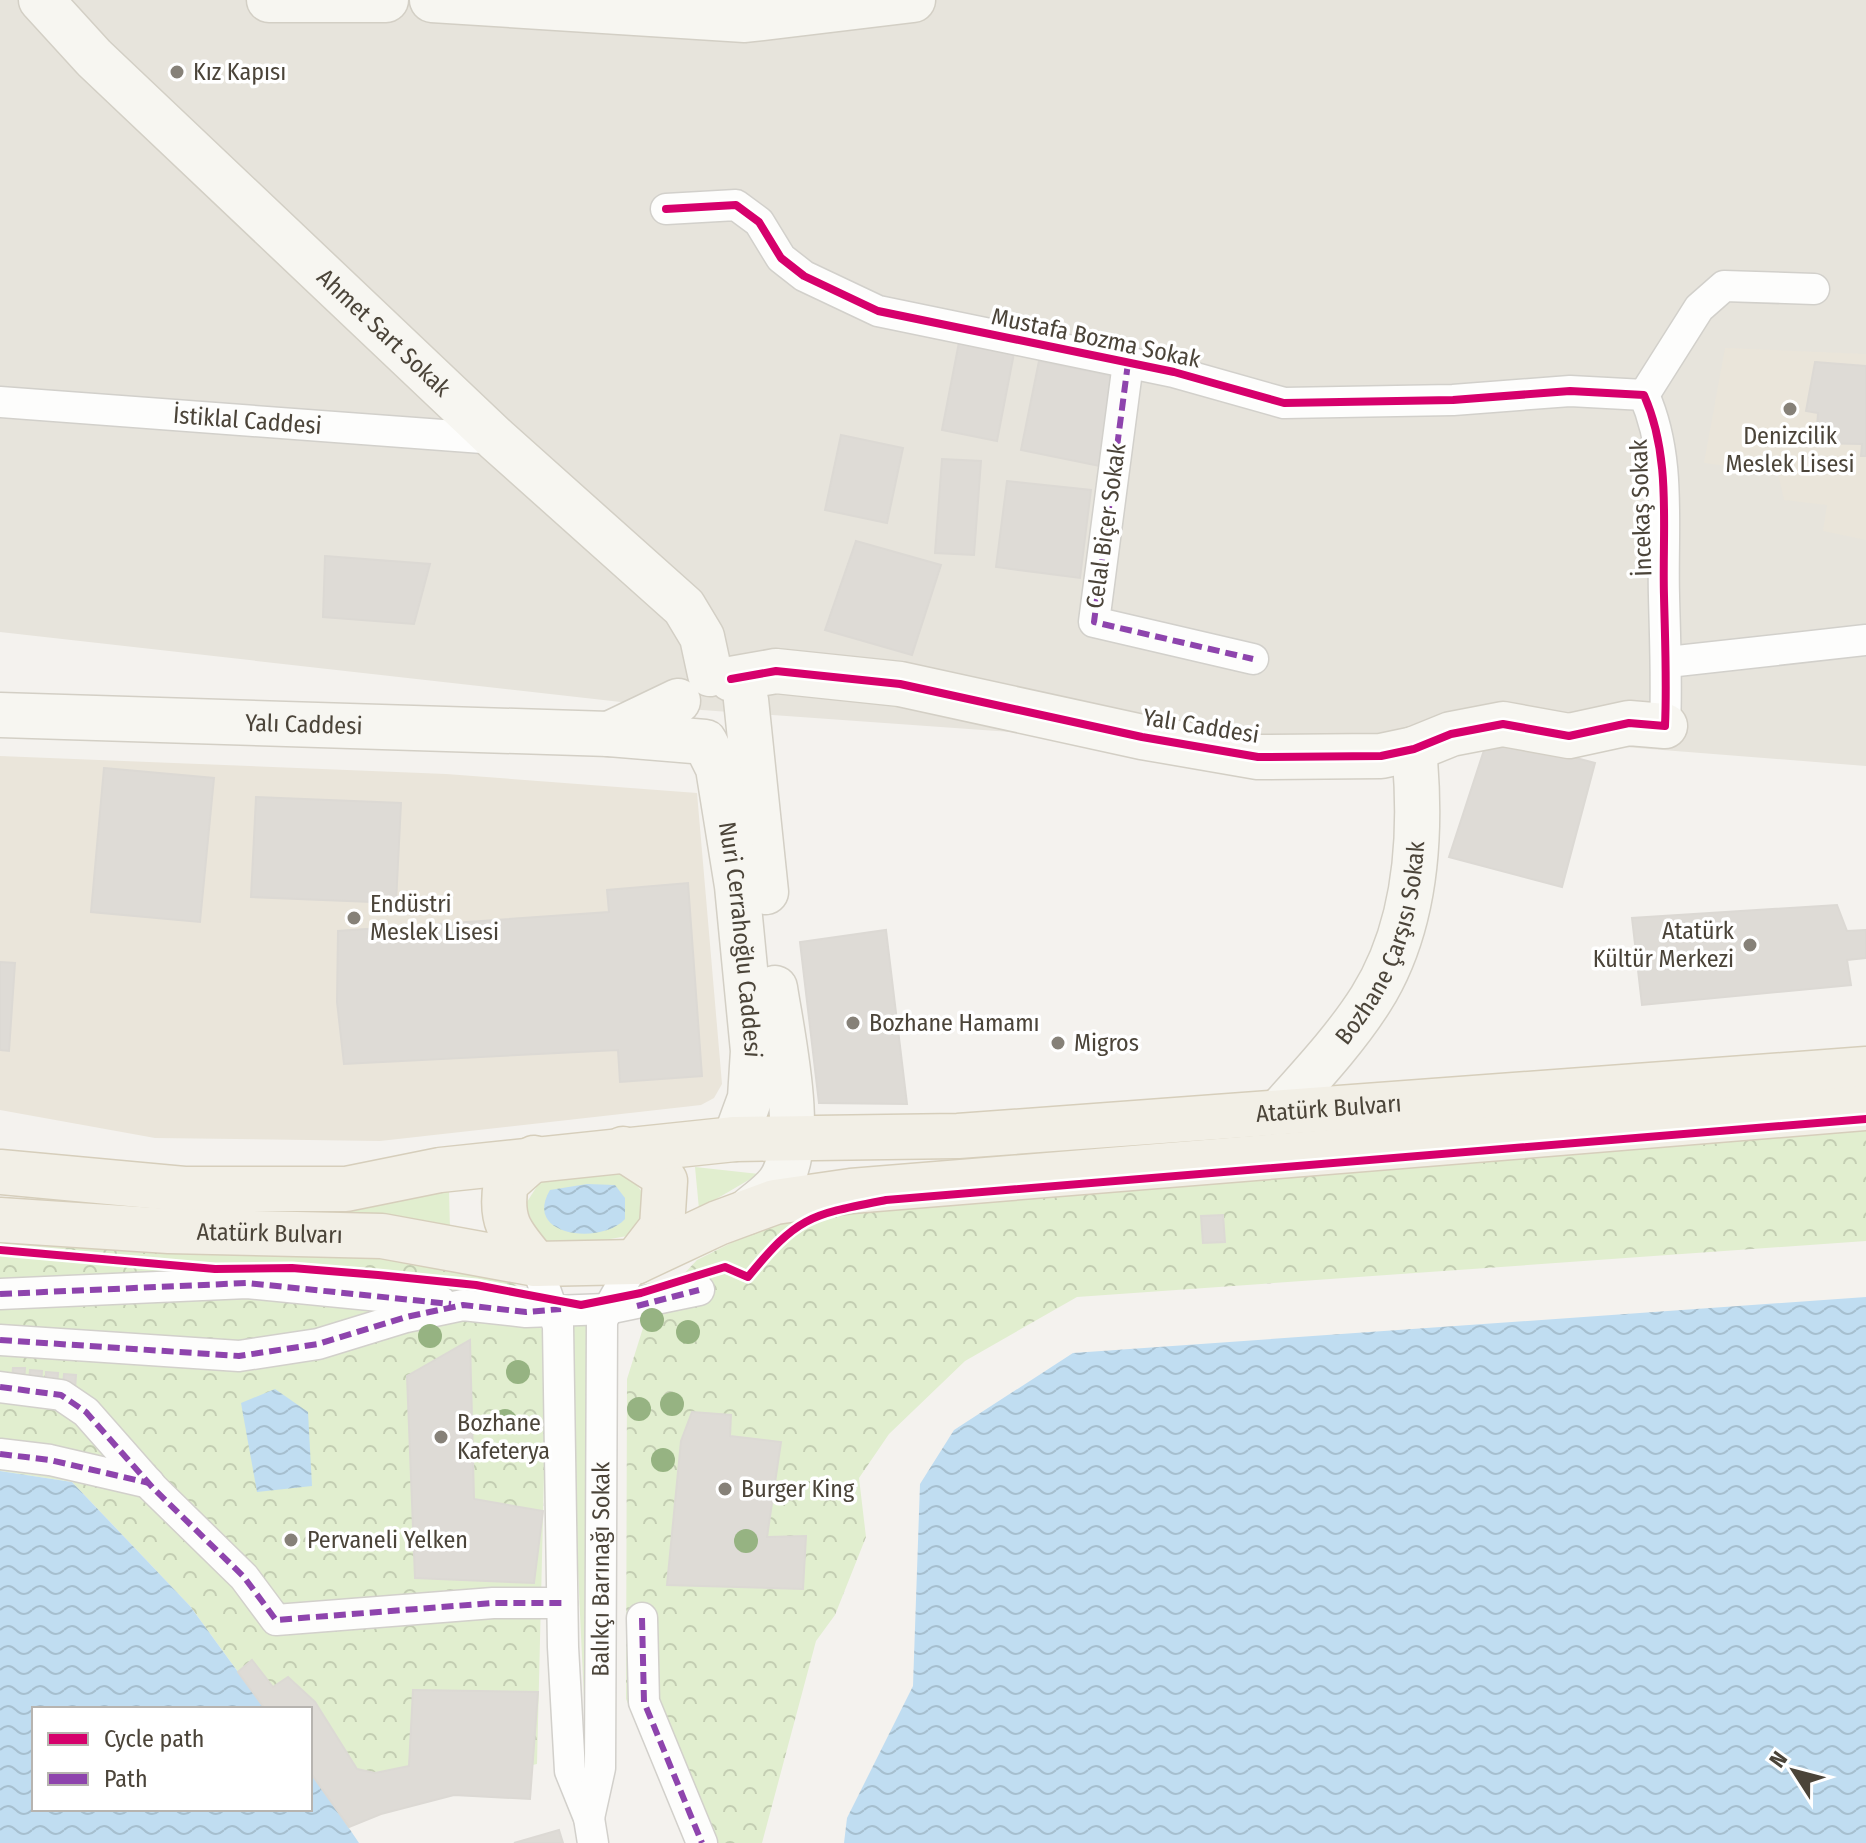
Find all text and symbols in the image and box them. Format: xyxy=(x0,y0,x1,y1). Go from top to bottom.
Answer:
place label: Kız Kapısı xyxy=(193,58,286,86)
marker: Kız Kapısı xyxy=(168,63,186,81)
street label: Ahmet Sart Sokak xyxy=(312,263,457,403)
street label: Mustafa Bozma Sokak xyxy=(989,302,1204,374)
marker: Denizcilik Meslek Lisesi xyxy=(1781,400,1799,418)
street label: İstiklal Caddesi xyxy=(172,401,323,440)
place label: Denizcilik Meslek Lisesi xyxy=(1725,422,1855,478)
street label: İncekaş Sokak xyxy=(1625,438,1657,577)
street label: Celal Biçer Sokak xyxy=(1081,441,1132,610)
street label: Yalı Caddesi xyxy=(1141,703,1261,749)
street label: Yalı Caddesi xyxy=(245,709,363,740)
street label: Nuri Cerrahoğlu Caddesi xyxy=(713,820,767,1059)
street label: Bozhane Çarşısı Sokak xyxy=(1329,840,1430,1050)
place label: Endüstri Meslek Lisesi xyxy=(370,890,499,946)
marker: Endüstri Meslek Lisesi xyxy=(345,909,363,927)
place label: Atatürk Kültür Merkezi xyxy=(1593,917,1735,973)
marker: Atatürk Kültür Merkezi xyxy=(1741,936,1759,954)
place label: Bozhane Hamamı xyxy=(869,1009,1040,1037)
marker: Bozhane Hamamı xyxy=(844,1014,862,1032)
place label: Migros xyxy=(1074,1029,1139,1057)
marker: Migros xyxy=(1049,1034,1067,1052)
street label: Atatürk Bulvarı xyxy=(1255,1089,1403,1128)
street label: Atatürk Bulvarı xyxy=(196,1218,343,1249)
place label: Bozhane Kafeterya xyxy=(457,1409,550,1465)
marker: Bozhane Kafeterya xyxy=(432,1428,450,1446)
street label: Balıkçı Barınağı Sokak xyxy=(586,1461,615,1677)
place label: Burger King xyxy=(741,1475,855,1503)
marker: Burger King xyxy=(716,1480,734,1498)
place label: Pervaneli Yelken xyxy=(307,1526,468,1554)
marker: Pervaneli Yelken xyxy=(282,1531,300,1549)
legend xyxy=(32,1707,312,1811)
text: Cycle path xyxy=(104,1725,204,1753)
north arrow xyxy=(1754,1731,1834,1811)
text: N xyxy=(1763,1746,1793,1773)
text: Path xyxy=(104,1765,148,1793)

